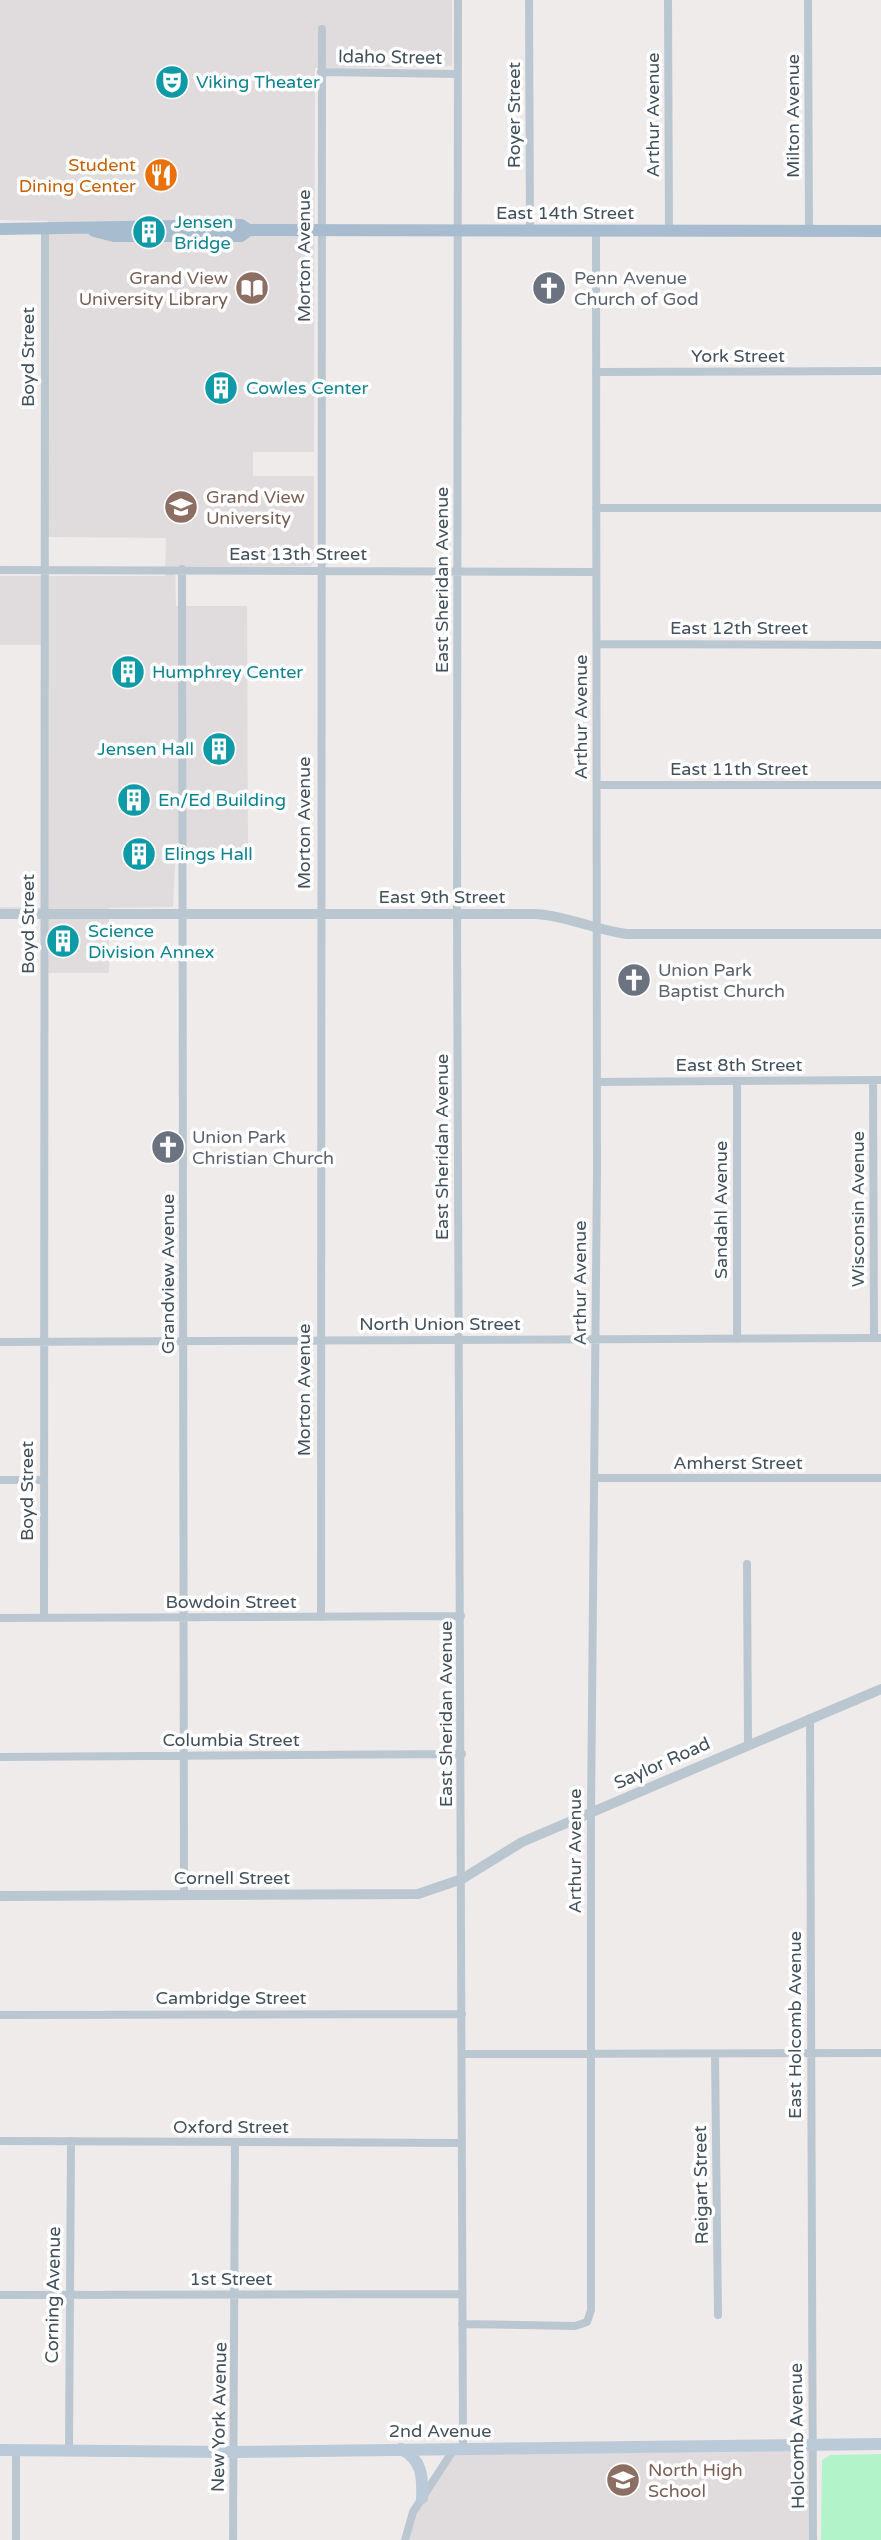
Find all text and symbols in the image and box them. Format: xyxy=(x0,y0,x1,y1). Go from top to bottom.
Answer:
street label: Idaho Street xyxy=(338,45,442,69)
street label: Arthur Avenue xyxy=(642,53,664,177)
street label: Milton Avenue xyxy=(782,54,804,178)
street label: Royer Street xyxy=(503,62,525,168)
theatre icon: Viking Theater xyxy=(153,63,191,101)
place label: Viking Theater xyxy=(196,71,320,93)
place label: Student Dining Center xyxy=(19,154,136,197)
restaurant icon: Student Dining Center xyxy=(142,156,180,194)
street label: Morton Avenue xyxy=(293,190,315,322)
street label: East 14th Street xyxy=(496,202,634,224)
place label: Jensen Bridge xyxy=(174,211,233,254)
building icon: Jensen Bridge xyxy=(130,213,168,251)
place label: Grand View University Library xyxy=(79,267,228,310)
place label: Penn Avenue Church of God xyxy=(574,267,699,310)
library icon: Grand View University Library xyxy=(233,269,271,307)
church icon: Penn Avenue Church of God xyxy=(530,269,568,307)
street label: Boyd Street xyxy=(17,307,39,407)
street label: York Street xyxy=(691,345,785,367)
building icon: Cowles Center xyxy=(202,369,240,407)
place label: Cowles Center xyxy=(246,377,368,399)
place label: Grand View University xyxy=(206,486,305,529)
street label: East Sheridan Avenue xyxy=(431,487,453,673)
school or university icon: Grand View University xyxy=(162,488,200,526)
street label: East 13th Street xyxy=(229,543,367,565)
street label: East 12th Street xyxy=(670,617,808,639)
building icon: Humphrey Center xyxy=(109,653,147,691)
street label: Arthur Avenue xyxy=(570,655,592,779)
place label: Humphrey Center xyxy=(152,661,303,683)
building icon: Jensen Hall xyxy=(200,730,238,768)
place label: Jensen Hall xyxy=(97,738,194,760)
street label: Morton Avenue xyxy=(293,757,315,889)
street label: East 11th Street xyxy=(670,758,808,780)
building icon: En/Ed Building xyxy=(115,781,153,819)
place label: En/Ed Building xyxy=(158,789,286,811)
building icon: Elings Hall xyxy=(120,835,158,873)
place label: Elings Hall xyxy=(164,843,253,865)
street label: Boyd Street xyxy=(17,874,39,974)
street label: East 9th Street xyxy=(379,886,506,908)
place label: Science Division Annex xyxy=(88,920,215,963)
building icon: Science Division Annex xyxy=(44,922,82,960)
place label: Union Park Baptist Church xyxy=(658,959,785,1002)
church icon: Union Park Baptist Church xyxy=(615,961,653,999)
street label: East Sheridan Avenue xyxy=(431,1054,453,1240)
street label: East 8th Street xyxy=(676,1054,803,1076)
place label: Union Park Christian Church xyxy=(192,1126,334,1169)
church icon: Union Park Christian Church xyxy=(149,1128,187,1166)
street label: Wisconsin Avenue xyxy=(847,1131,869,1287)
street label: Sandahl Avenue xyxy=(710,1141,732,1279)
street label: Grandview Avenue xyxy=(157,1194,179,1354)
street label: Arthur Avenue xyxy=(569,1221,591,1345)
street label: North Union Street xyxy=(359,1313,521,1335)
street label: Morton Avenue xyxy=(293,1324,315,1456)
street label: Boyd Street xyxy=(16,1441,38,1541)
street label: Amherst Street xyxy=(673,1452,803,1474)
street label: Bowdoin Street xyxy=(165,1591,297,1613)
street label: East Sheridan Avenue xyxy=(435,1621,457,1807)
street label: Columbia Street xyxy=(162,1729,300,1751)
street label: Saylor Road xyxy=(610,1732,714,1794)
street label: Arthur Avenue xyxy=(564,1789,586,1913)
street label: Cornell Street xyxy=(174,1867,290,1889)
street label: East Holcomb Avenue xyxy=(784,1931,806,2119)
street label: Cambridge Street xyxy=(156,1987,307,2009)
street label: Oxford Street xyxy=(173,2116,289,2138)
street label: Reigart Street xyxy=(689,2125,713,2245)
street label: Corning Avenue xyxy=(41,2226,65,2364)
street label: 1st Street xyxy=(190,2268,273,2290)
street label: New York Avenue xyxy=(207,2342,231,2492)
street label: Holcomb Avenue xyxy=(785,2363,809,2509)
street label: 2nd Avenue xyxy=(389,2420,491,2442)
place label: North High School xyxy=(648,2459,743,2502)
school or university icon: North High School xyxy=(604,2461,642,2499)

